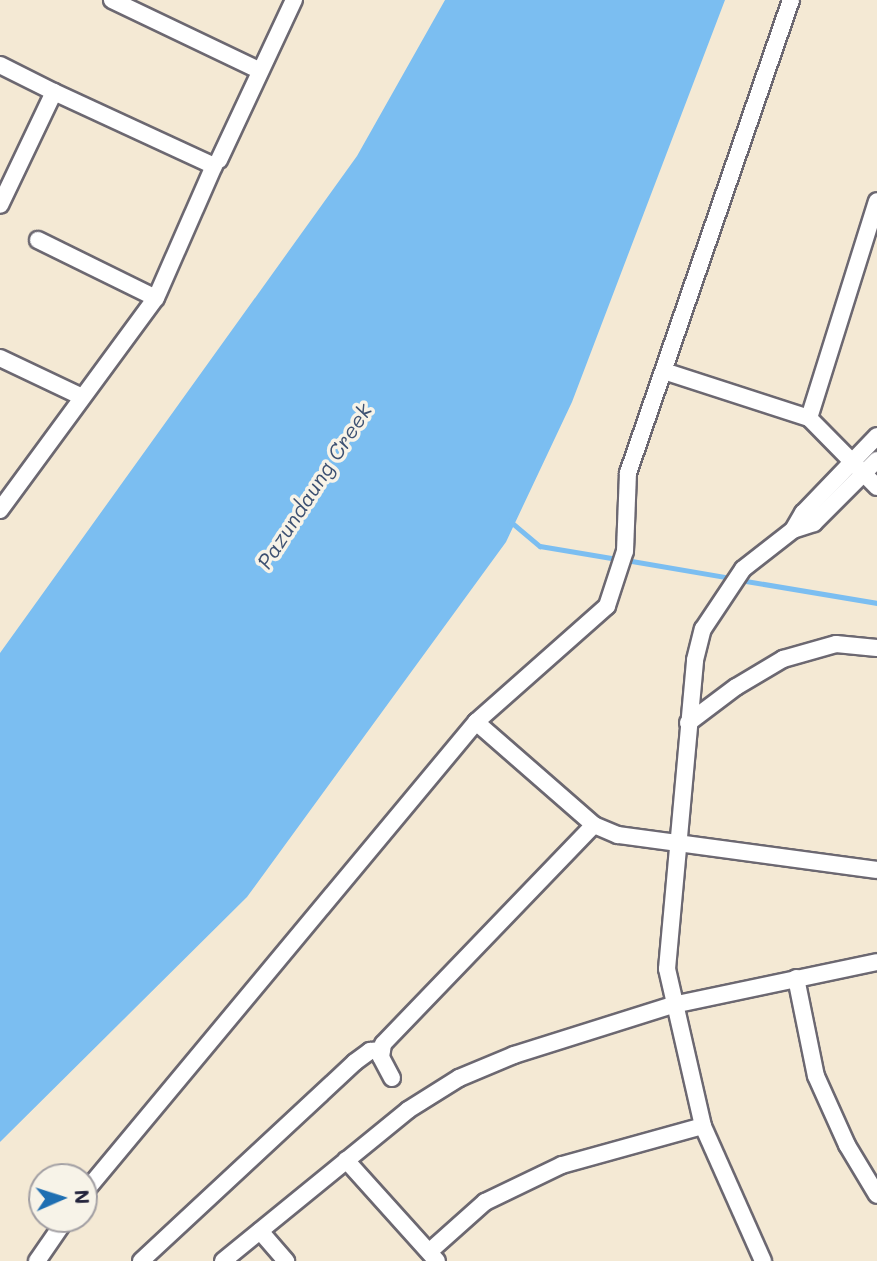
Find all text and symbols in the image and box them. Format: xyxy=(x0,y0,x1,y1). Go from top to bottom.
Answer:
water label: Pazundaung Creek xyxy=(251,399,377,573)
north arrow xyxy=(28,1163,98,1233)
text: N xyxy=(70,1189,95,1205)

